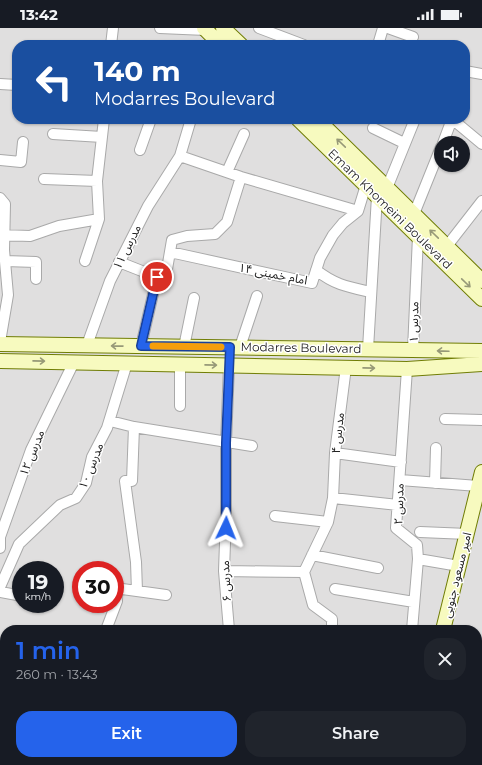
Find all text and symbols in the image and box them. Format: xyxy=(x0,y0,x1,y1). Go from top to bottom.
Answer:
text: 13:42 xyxy=(20,5,58,24)
text: 140 m xyxy=(94,54,181,88)
icon: left xyxy=(28,56,80,108)
text: Modarres Boulevard xyxy=(94,88,275,110)
map controls xyxy=(434,136,470,172)
button: sound xyxy=(434,136,470,172)
one-way arrow xyxy=(336,138,346,148)
street label: Emam Khomeini Boulevard xyxy=(325,145,456,272)
street label: مدرس ۱۱ xyxy=(109,222,144,272)
one-way arrow xyxy=(429,229,439,238)
street label: امام خمینی ۱۴ xyxy=(237,259,309,290)
pin xyxy=(140,260,174,294)
icon: arrive xyxy=(146,266,168,288)
one-way arrow xyxy=(461,278,471,288)
street label: مدرس ۱ xyxy=(406,301,421,343)
street label: Modarres Boulevard xyxy=(240,339,362,356)
one-way arrow xyxy=(111,342,124,350)
one-way arrow xyxy=(437,347,450,355)
one-way arrow xyxy=(32,358,45,365)
one-way arrow xyxy=(204,361,217,369)
one-way arrow xyxy=(362,364,375,372)
street label: مدرس ۴ xyxy=(328,412,347,454)
street label: مدرس ۱۲ xyxy=(16,428,48,478)
street label: مدرس ۱۰ xyxy=(75,441,107,491)
street label: مدرس ۲ xyxy=(390,483,407,525)
position arrow xyxy=(205,507,247,549)
street label: امیر مسعود جنوبی xyxy=(439,530,474,619)
street label: مدرس ۶ xyxy=(217,560,234,602)
speed limit sign: 30 xyxy=(72,561,124,613)
text: 19 xyxy=(28,570,48,594)
text: km/h xyxy=(25,590,51,603)
text: 1 min xyxy=(16,636,80,665)
button: close xyxy=(424,638,466,680)
text: 260 m · 13:43 xyxy=(16,666,98,682)
button: Exit xyxy=(16,711,237,757)
button: Share xyxy=(245,711,466,757)

